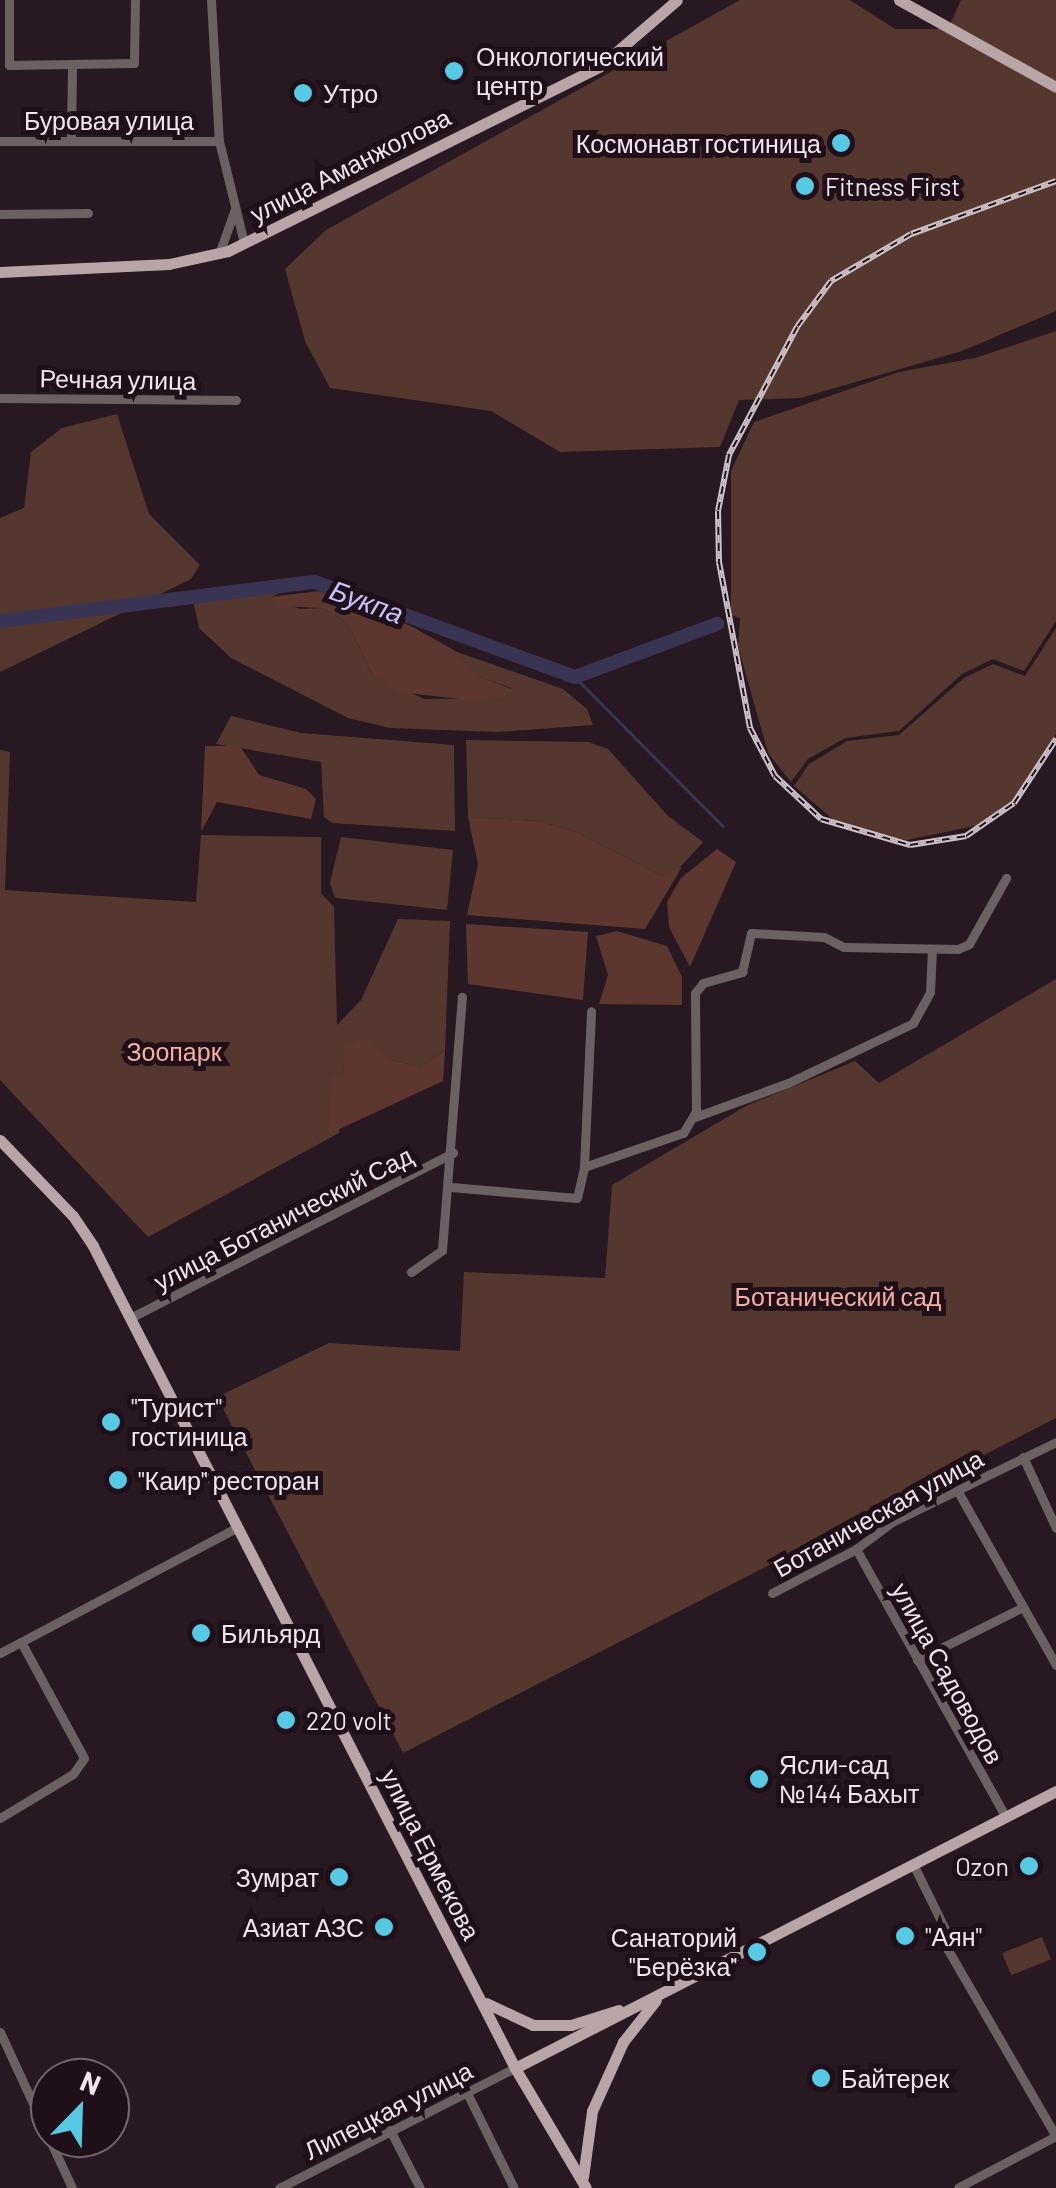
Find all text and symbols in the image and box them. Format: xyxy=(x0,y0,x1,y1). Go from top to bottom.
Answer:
place label: Онкологический центр xyxy=(476,42,664,101)
marker: Онкологический центр xyxy=(441,58,467,84)
place label: Утро xyxy=(323,78,378,108)
marker: Утро xyxy=(292,82,314,104)
street label: улица Аманжолова xyxy=(245,101,455,229)
street label: Буровая улица xyxy=(24,105,194,135)
place label: Космонавт гостиница xyxy=(576,128,821,158)
marker: Космонавт гостиница xyxy=(830,132,852,154)
place label: Fitness First xyxy=(825,171,960,201)
marker: Fitness First xyxy=(794,175,816,197)
street label: Речная улица xyxy=(39,363,197,395)
water label: Букпа xyxy=(326,572,408,630)
park label: Зоопарк xyxy=(126,1036,222,1066)
street label: улица Ботанический Сад xyxy=(149,1140,417,1296)
park label: Ботанический сад xyxy=(735,1281,941,1311)
place label: "Турист" гостиница xyxy=(131,1393,247,1452)
marker: "Турист" гостиница xyxy=(100,1411,122,1433)
street label: Ботаническая улица xyxy=(768,1443,988,1583)
place label: "Каир" ресторан xyxy=(138,1465,319,1495)
marker: "Каир" ресторан xyxy=(107,1469,129,1491)
street label: улица Садоводов xyxy=(886,1577,1010,1769)
place label: Бильярд xyxy=(221,1618,320,1648)
marker: Бильярд xyxy=(190,1622,212,1644)
place label: 220 volt xyxy=(306,1705,392,1735)
marker: 220 volt xyxy=(275,1709,297,1731)
place label: Ясли-сад №144 Бахыт xyxy=(779,1750,919,1809)
street label: улица Ермекова xyxy=(375,1764,487,1944)
marker: Ясли-сад №144 Бахыт xyxy=(748,1768,770,1790)
place label: Ozon xyxy=(955,1851,1009,1881)
marker: Ozon xyxy=(1018,1855,1040,1877)
place label: Зумрат xyxy=(236,1862,319,1892)
marker: Зумрат xyxy=(328,1866,350,1888)
place label: Азиат АЗС xyxy=(243,1912,364,1942)
marker: Азиат АЗС xyxy=(373,1916,395,1938)
place label: "Аян" xyxy=(925,1921,982,1951)
place label: Санаторий "Берёзка" xyxy=(611,1923,737,1982)
marker: "Аян" xyxy=(894,1925,916,1947)
marker: Санаторий "Берёзка" xyxy=(746,1941,768,1963)
street label: Липецкая улица xyxy=(299,2055,477,2165)
north arrow xyxy=(30,2058,130,2158)
text: N xyxy=(76,2063,106,2102)
place label: Байтерек xyxy=(841,2063,949,2093)
marker: Байтерек xyxy=(810,2067,832,2089)

